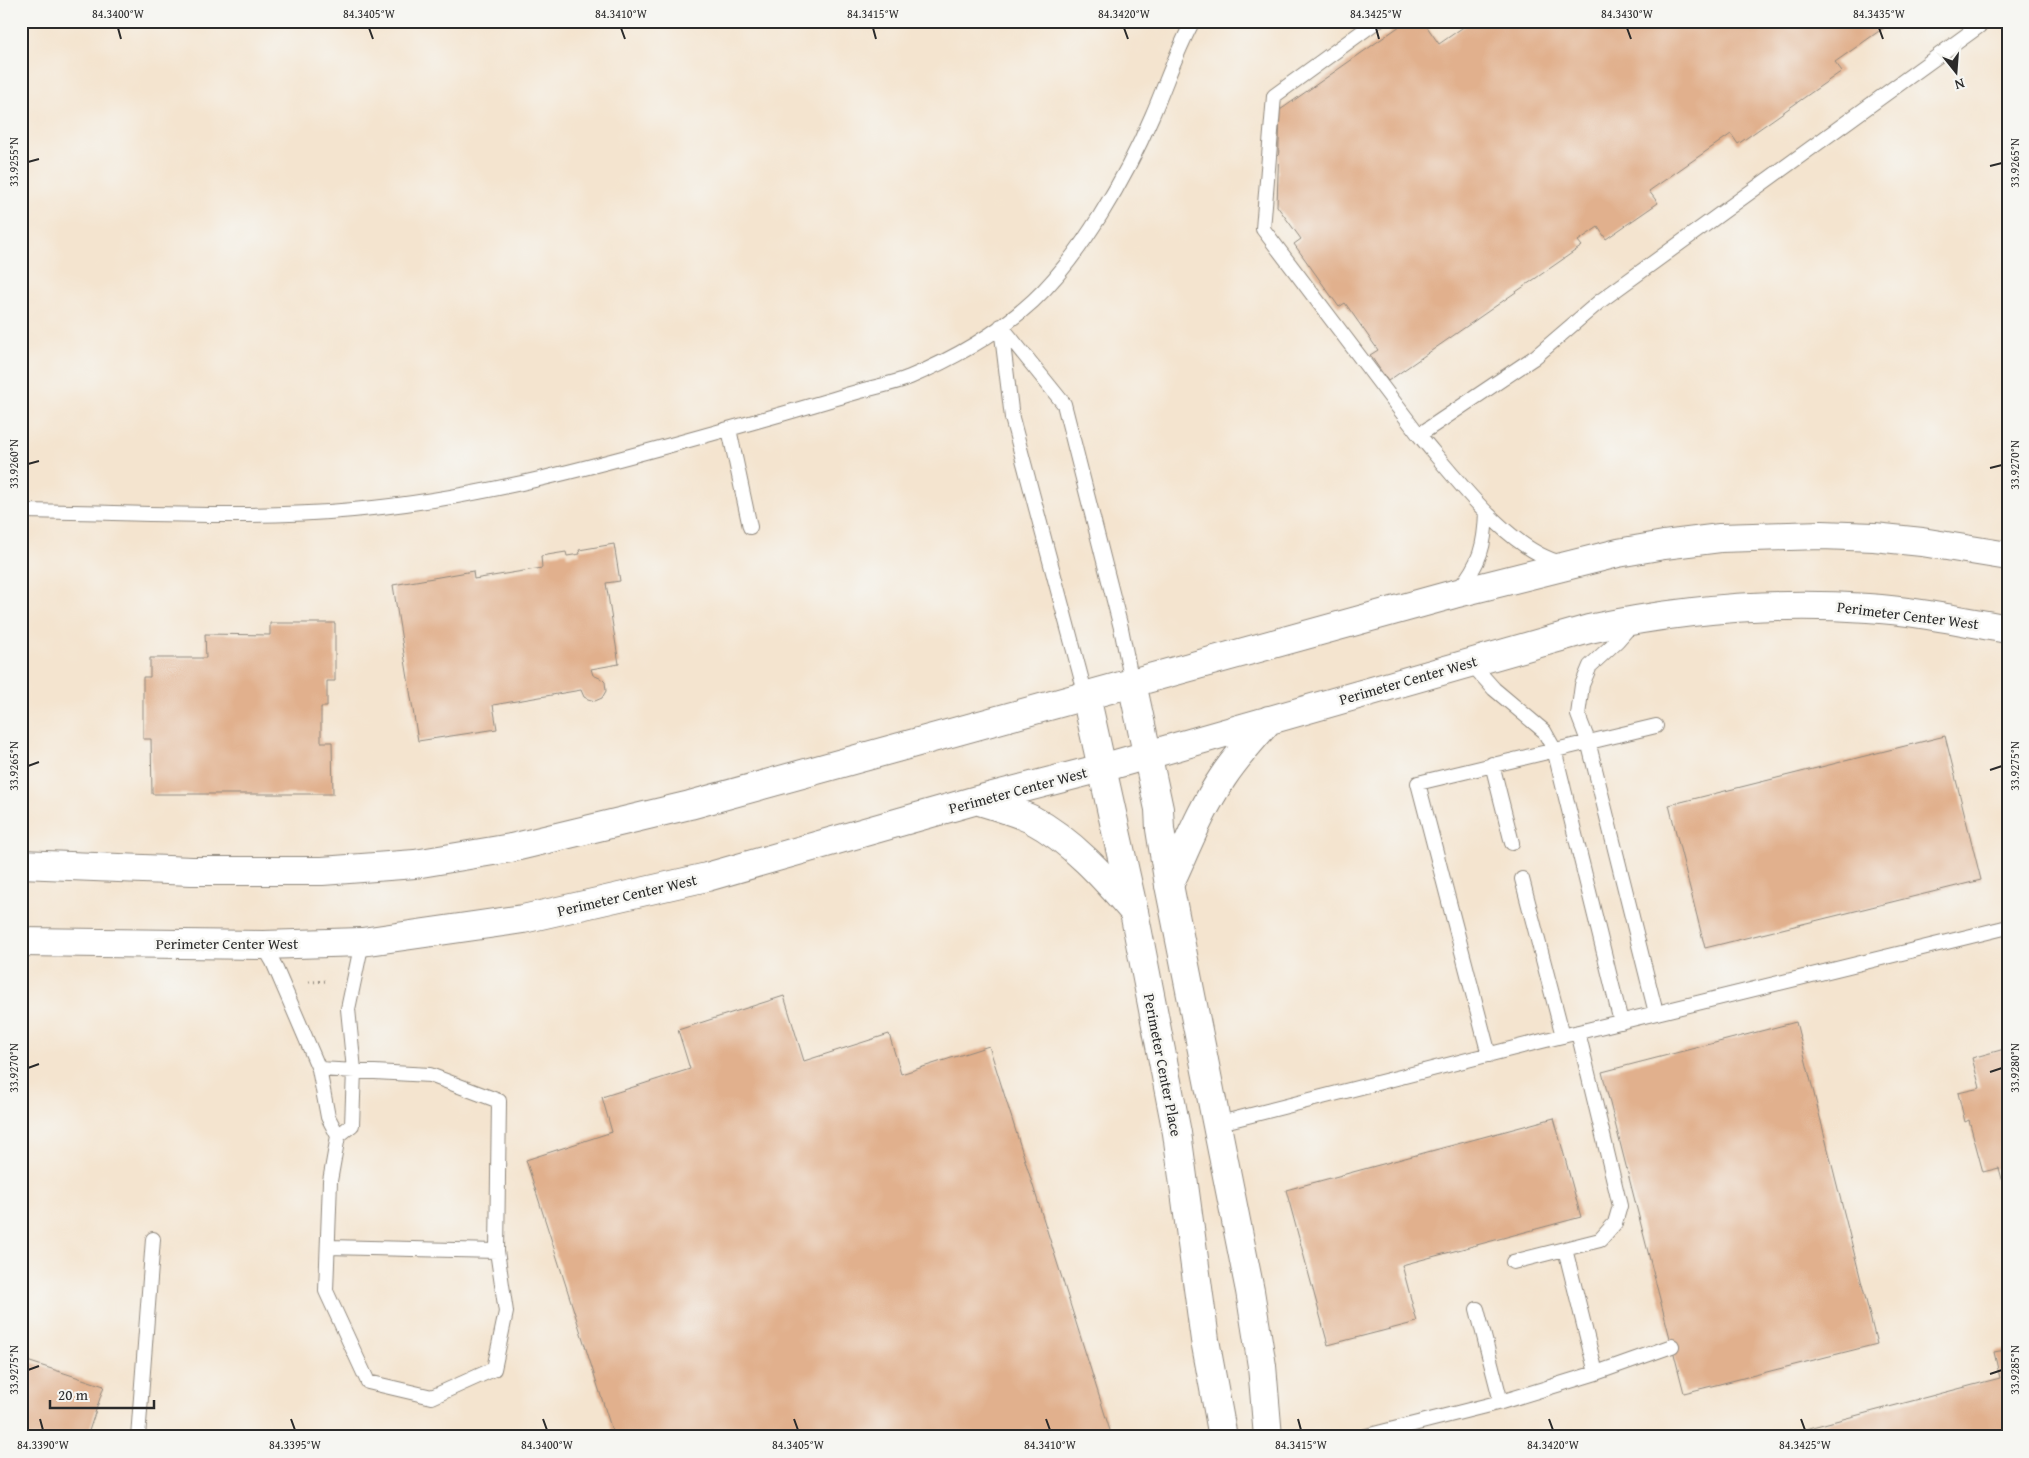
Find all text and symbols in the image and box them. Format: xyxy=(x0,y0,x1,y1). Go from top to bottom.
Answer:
text: 84.3400°W xyxy=(92,5,145,22)
text: 84.3405°W xyxy=(343,5,396,22)
text: 84.3410°W xyxy=(595,5,648,22)
text: 84.3415°W xyxy=(847,5,900,22)
text: 84.3420°W xyxy=(1098,5,1151,22)
text: 84.3425°W xyxy=(1350,5,1403,22)
text: 84.3430°W xyxy=(1601,5,1654,22)
text: 84.3435°W xyxy=(1853,5,1906,22)
north arrow xyxy=(1932,48,1982,98)
text: N xyxy=(1952,74,1967,96)
text: 33.9255°N xyxy=(5,137,22,187)
text: 33.9265°N xyxy=(2006,138,2023,188)
text: 33.9260°N xyxy=(5,439,22,489)
text: 33.9270°N xyxy=(2006,440,2023,490)
street label: Perimeter Center West xyxy=(1836,596,1981,634)
street label: Perimeter Center West xyxy=(1337,650,1480,710)
text: 33.9265°N xyxy=(5,741,22,791)
text: 33.9275°N xyxy=(2006,741,2023,791)
street label: Perimeter Center West xyxy=(946,761,1090,819)
street label: Perimeter Center West xyxy=(555,869,699,921)
street label: Perimeter Center West xyxy=(156,933,299,954)
street label: Perimeter Center Place xyxy=(1139,992,1187,1138)
text: 33.9270°N xyxy=(5,1043,22,1093)
text: 33.9280°N xyxy=(2006,1043,2023,1093)
text: 33.9275°N xyxy=(5,1345,22,1395)
text: 33.9285°N xyxy=(2006,1345,2023,1395)
scale bar xyxy=(50,1378,154,1410)
text: 20 m xyxy=(58,1384,89,1405)
text: 84.3390°W xyxy=(17,1436,70,1453)
text: 84.3395°W xyxy=(269,1436,322,1453)
text: 84.3400°W xyxy=(521,1436,574,1453)
text: 84.3405°W xyxy=(772,1436,825,1453)
text: 84.3410°W xyxy=(1024,1436,1077,1453)
text: 84.3415°W xyxy=(1275,1436,1328,1453)
text: 84.3420°W xyxy=(1527,1436,1580,1453)
text: 84.3425°W xyxy=(1779,1436,1832,1453)

